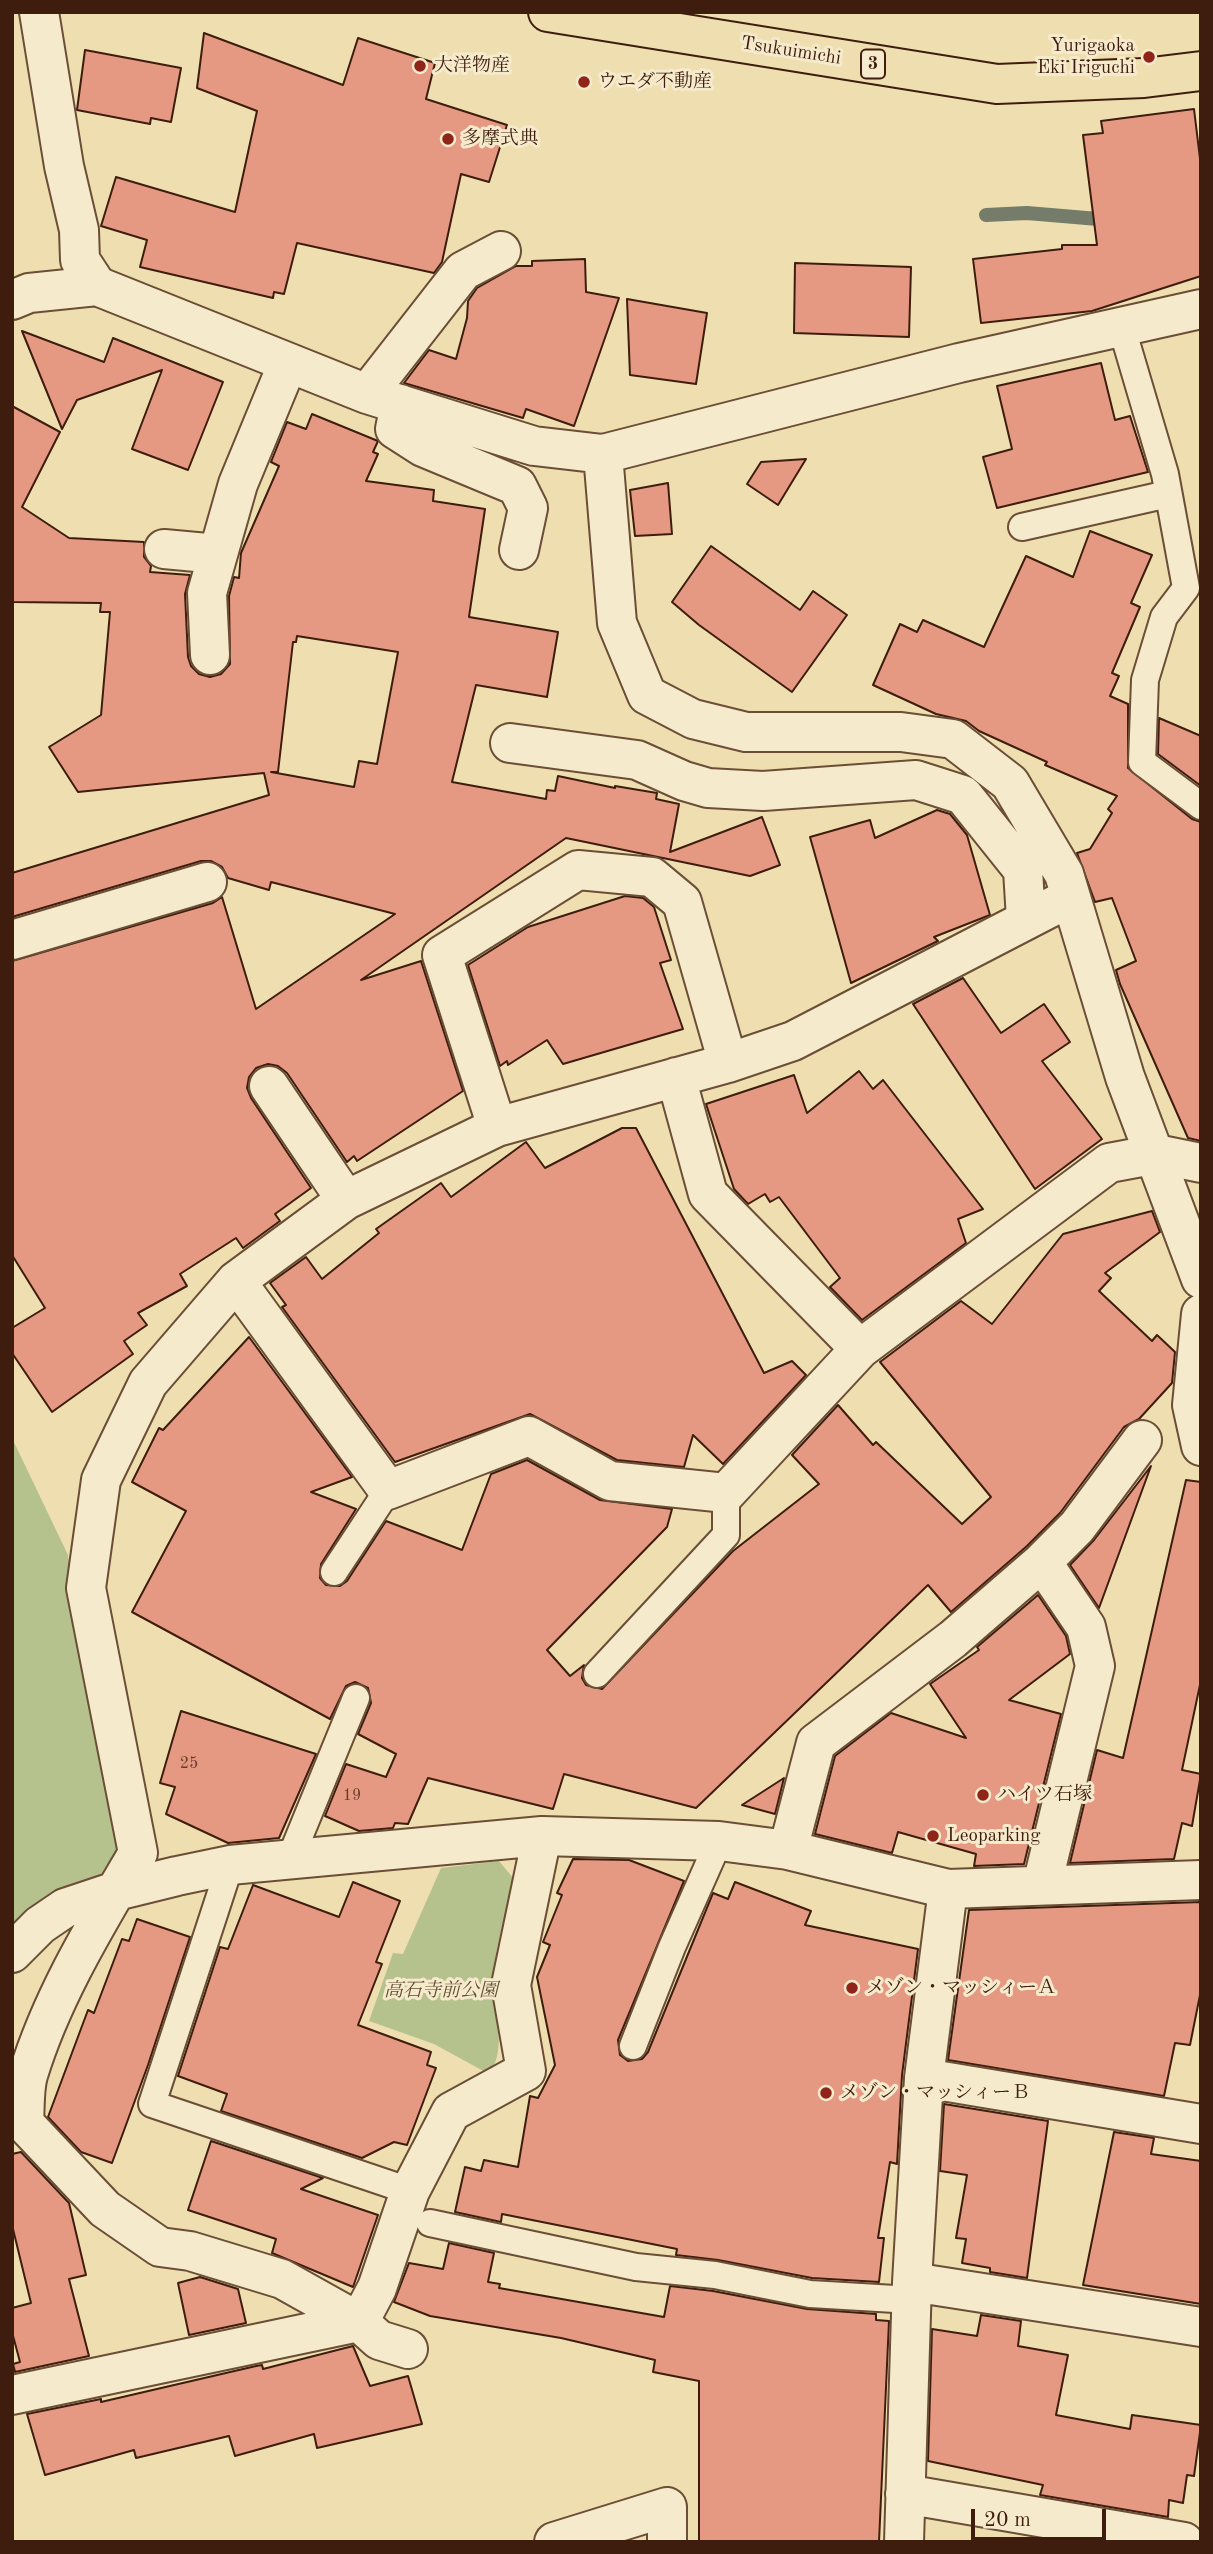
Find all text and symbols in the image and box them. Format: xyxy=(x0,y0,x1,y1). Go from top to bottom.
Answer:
street label: Tsukuimichi xyxy=(739,32,843,70)
place label: Yurigaoka Eki Iriguchi xyxy=(1037,35,1135,79)
marker: Yurigaoka Eki Iriguchi xyxy=(1141,49,1157,65)
road number: 3 xyxy=(861,50,885,78)
place label: 大洋物産 xyxy=(434,55,510,77)
marker: 大洋物産 xyxy=(412,58,428,74)
place label: ウエダ不動産 xyxy=(598,71,712,93)
marker: ウエダ不動産 xyxy=(576,74,592,90)
place label: 多摩式典 xyxy=(462,128,538,150)
marker: 多摩式典 xyxy=(440,131,456,147)
house number: 25 xyxy=(180,1754,198,1774)
place label: ハイツ石塚 xyxy=(997,1784,1092,1806)
house number: 19 xyxy=(343,1786,361,1806)
marker: ハイツ石塚 xyxy=(975,1787,991,1803)
place label: Leoparking xyxy=(947,1825,1040,1847)
marker: Leoparking xyxy=(925,1828,941,1844)
place label: メゾン・マッシィーＡ xyxy=(866,1977,1056,1999)
park label: 高石寺前公園 xyxy=(384,1980,498,2002)
marker: メゾン・マッシィーＡ xyxy=(844,1980,860,1996)
place label: メゾン・マッシィーＢ xyxy=(840,2082,1030,2104)
marker: メゾン・マッシィーＢ xyxy=(818,2085,834,2101)
scale bar xyxy=(975,2494,1110,2538)
text: 20 m xyxy=(984,2510,1031,2531)

